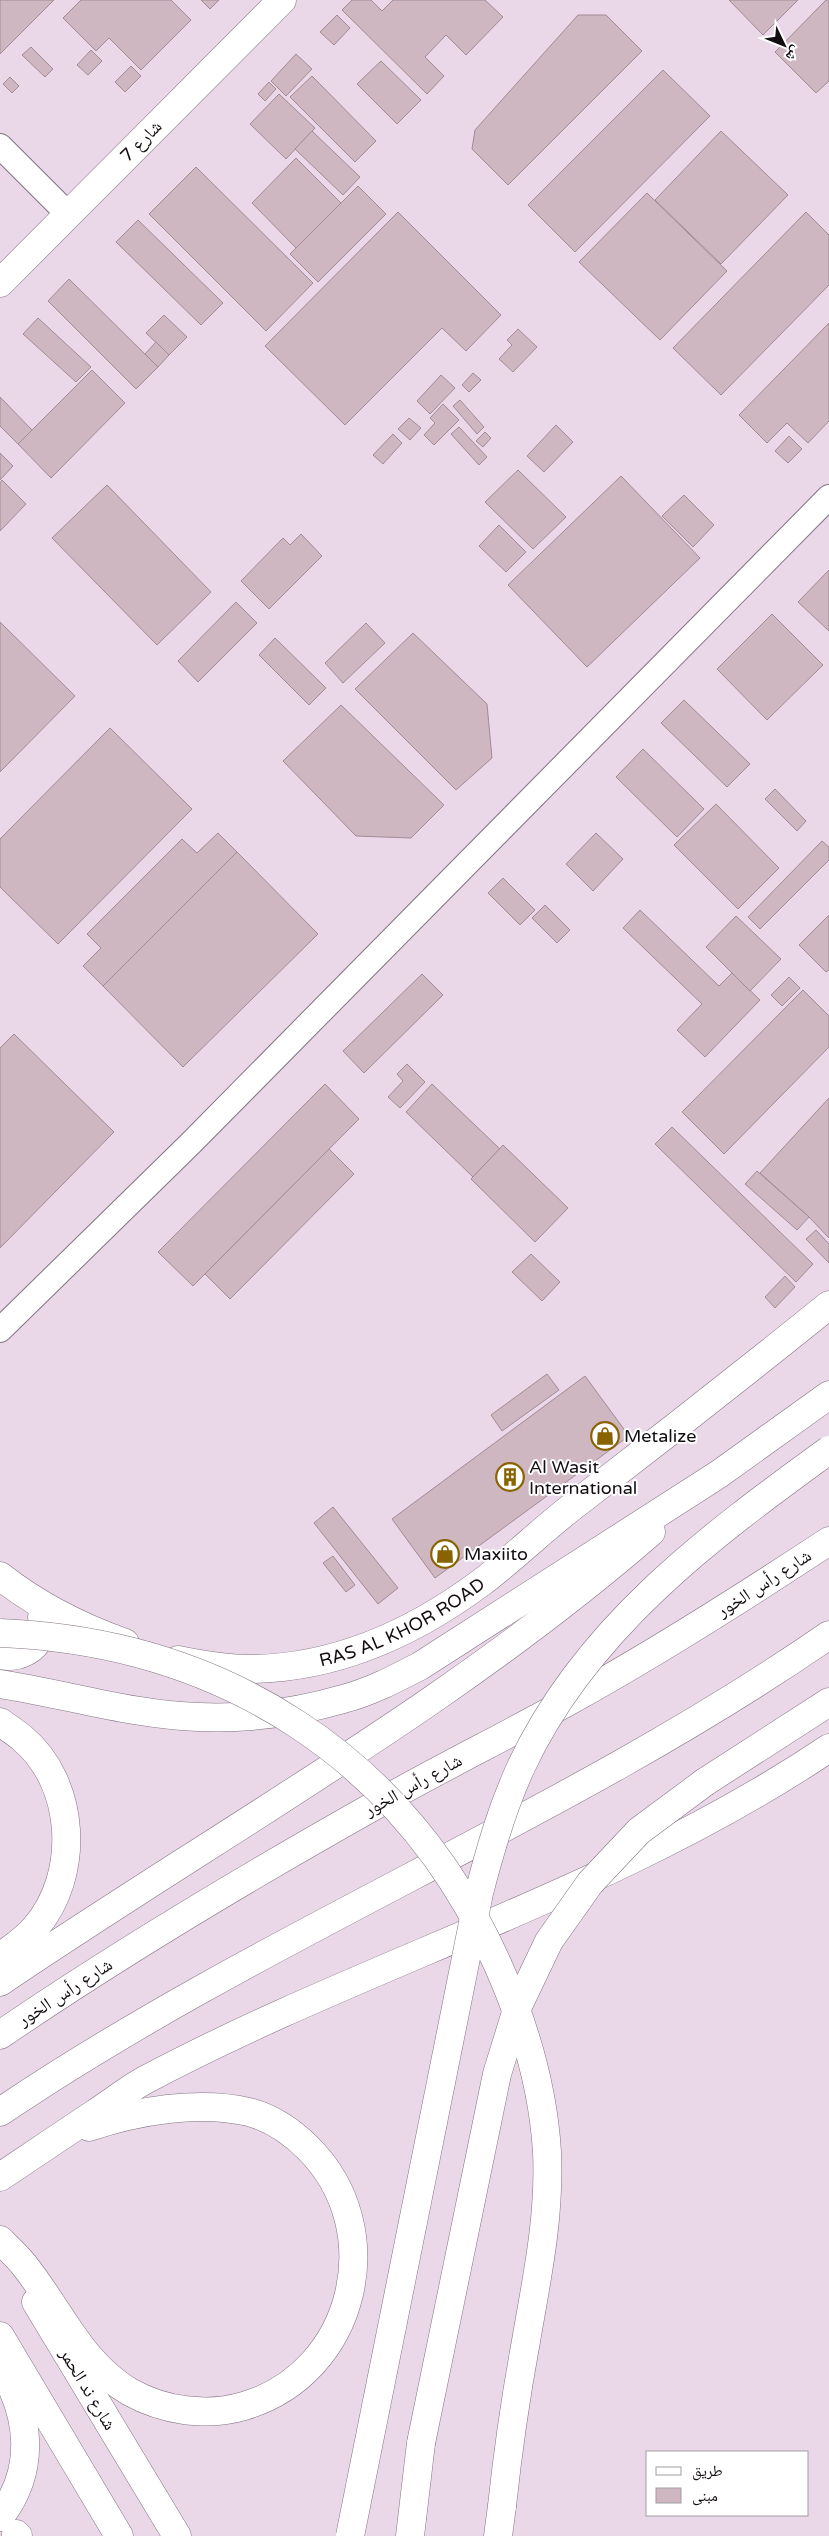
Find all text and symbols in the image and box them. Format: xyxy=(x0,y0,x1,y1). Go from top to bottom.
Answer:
north arrow xyxy=(759,20,809,70)
text: ش xyxy=(782,42,804,65)
street label: شارع 7 xyxy=(115,115,167,167)
shop icon: Metalize xyxy=(590,1421,620,1451)
place label: Metalize xyxy=(624,1425,696,1447)
place label: Al Wasit International xyxy=(529,1456,637,1499)
building icon: Al Wasit International xyxy=(495,1462,525,1492)
shop icon: Maxiito xyxy=(430,1539,460,1569)
place label: Maxiito xyxy=(464,1543,528,1565)
street label: شارع رأس الخور xyxy=(712,1544,815,1622)
street label: RAS AL KHOR ROAD xyxy=(317,1573,489,1671)
street label: شارع رأس الخور xyxy=(359,1749,466,1821)
street label: شارع رأس الخور xyxy=(13,1953,116,2031)
street label: شارع ند الحمر xyxy=(54,2343,121,2434)
legend xyxy=(646,2451,809,2516)
text: طريق xyxy=(692,2462,723,2481)
text: مبنى xyxy=(692,2487,718,2506)

